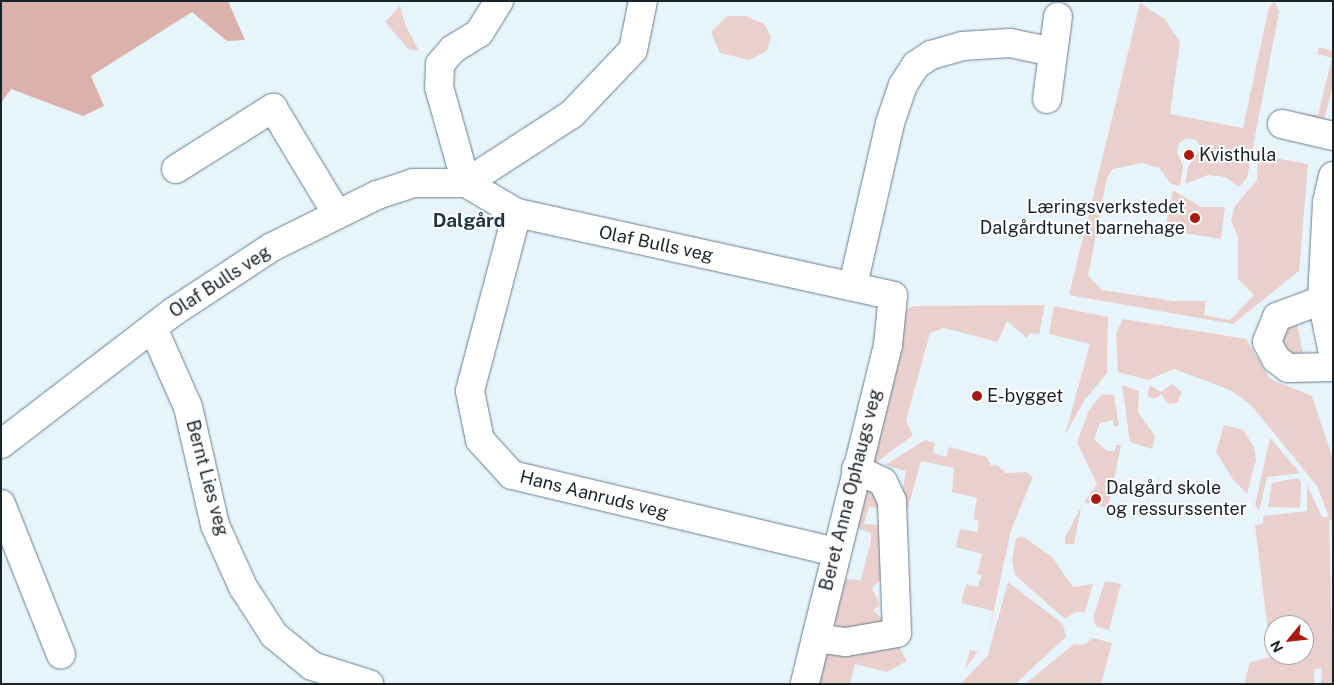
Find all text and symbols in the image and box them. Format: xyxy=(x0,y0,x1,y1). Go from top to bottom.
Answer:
place label: Kvisthula xyxy=(1199,144,1276,166)
marker: Kvisthula xyxy=(1183,149,1195,161)
place label: Læringsverkstedet Dalgårdtunet barnehage xyxy=(980,197,1185,240)
district label: Dalgård xyxy=(433,210,505,232)
marker: Læringsverkstedet Dalgårdtunet barnehage xyxy=(1189,212,1201,224)
street label: Olaf Bulls veg xyxy=(597,221,715,267)
street label: Olaf Bulls veg xyxy=(165,241,275,323)
place label: E-bygget xyxy=(987,385,1063,407)
street label: Beret Anna Ophaugs veg xyxy=(815,387,887,593)
marker: E-bygget xyxy=(971,390,983,402)
street label: Bernt Lies veg xyxy=(181,418,233,538)
street label: Hans Aanruds veg xyxy=(517,466,671,524)
place label: Dalgård skole og ressurssenter xyxy=(1106,478,1247,520)
marker: Dalgård skole og ressurssenter xyxy=(1090,493,1102,505)
north arrow xyxy=(1264,615,1314,665)
text: N xyxy=(1267,638,1286,655)

